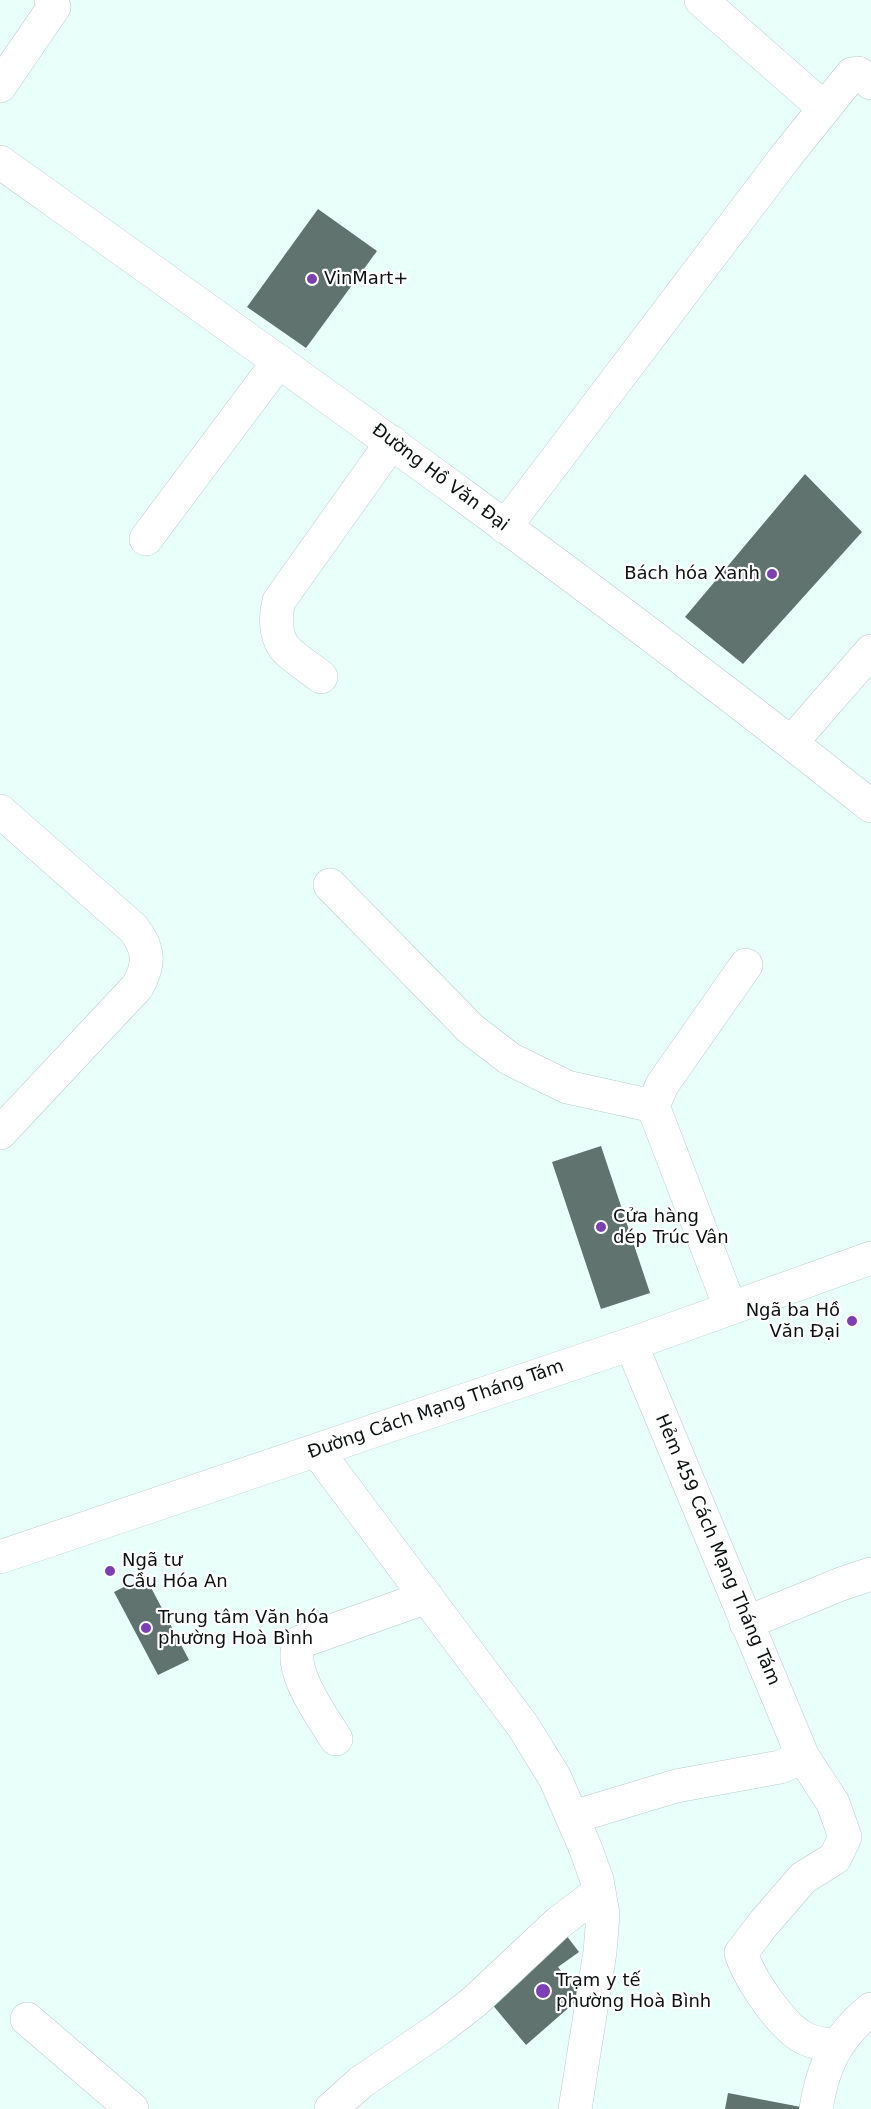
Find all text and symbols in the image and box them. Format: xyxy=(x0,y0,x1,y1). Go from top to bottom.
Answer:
place label: VinMart+ xyxy=(324,268,408,290)
marker: VinMart+ xyxy=(305,272,319,286)
street label: Đường Hồ Văn Đại xyxy=(367,420,513,536)
place label: Bách hóa Xanh xyxy=(624,563,760,585)
marker: Bách hóa Xanh xyxy=(765,567,779,581)
place label: Cửa hàng dép Trúc Vân xyxy=(613,1206,729,1248)
marker: Cửa hàng dép Trúc Vân xyxy=(594,1220,608,1234)
place label: Ngã ba Hồ Văn Đại xyxy=(746,1300,840,1342)
marker: Ngã ba Hồ Văn Đại xyxy=(845,1314,859,1328)
street label: Đường Cách Mạng Tháng Tám xyxy=(305,1356,567,1464)
street label: Hẻm 459 Cách Mạng Tháng Tám xyxy=(650,1411,784,1689)
place label: Ngã tư Cầu Hóa An xyxy=(122,1550,228,1592)
marker: Ngã tư Cầu Hóa An xyxy=(103,1564,117,1578)
place label: Trung tâm Văn hóa phường Hoà Bình xyxy=(158,1607,329,1650)
marker: Trung tâm Văn hóa phường Hoà Bình xyxy=(139,1621,153,1635)
place label: Trạm y tế phường Hoà Bình xyxy=(556,1970,711,2012)
marker: Trạm y tế phường Hoà Bình xyxy=(534,1982,552,2000)

